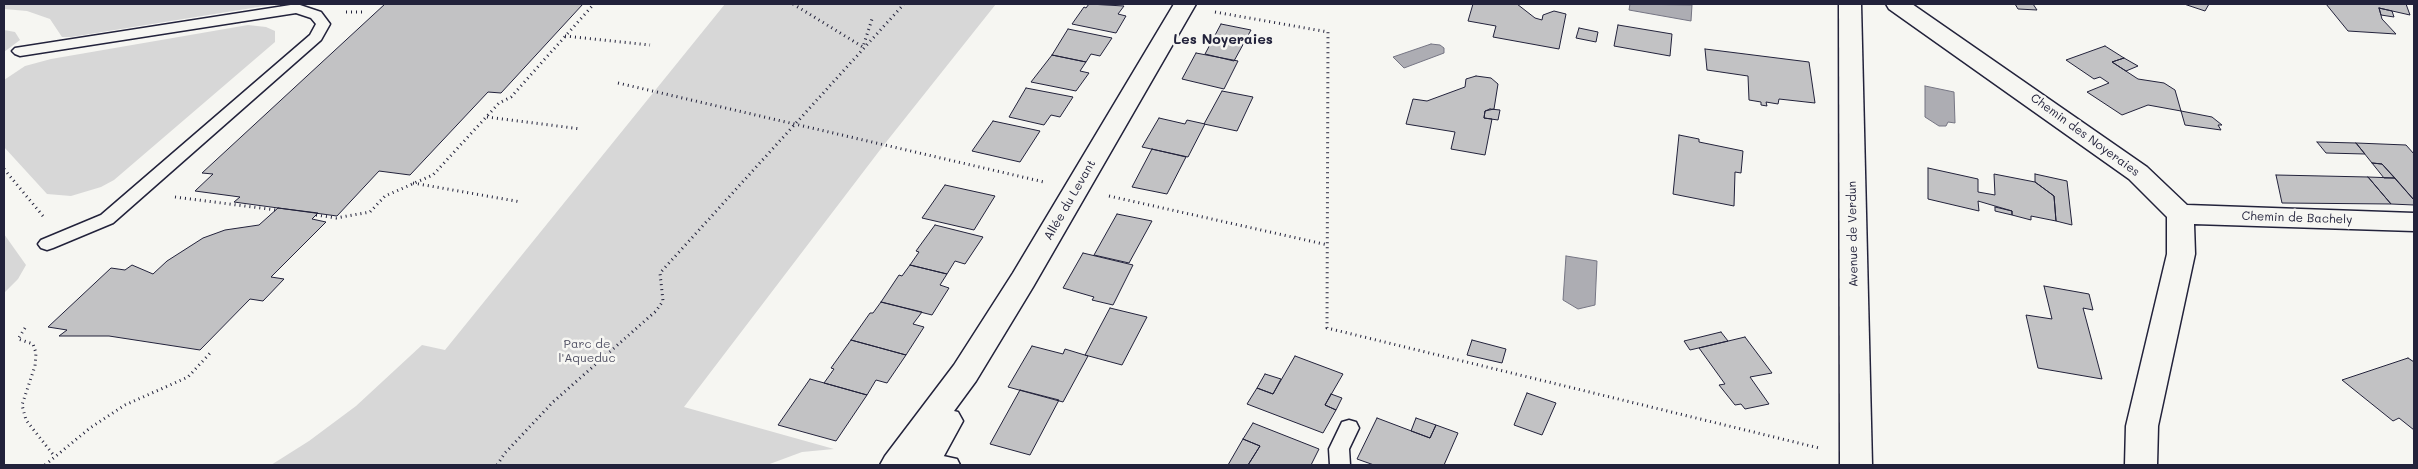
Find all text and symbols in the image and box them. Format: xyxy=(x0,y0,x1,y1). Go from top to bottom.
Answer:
district label: Les Noyeraies xyxy=(1173,32,1273,48)
street label: Chemin des Noyeraies xyxy=(2028,91,2142,179)
street label: Allée du Levant xyxy=(1041,157,1099,243)
street label: Avenue de Verdun xyxy=(1845,181,1861,287)
street label: Chemin de Bachely xyxy=(2241,209,2353,227)
park label: Parc de l'Aqueduc xyxy=(559,337,615,365)

